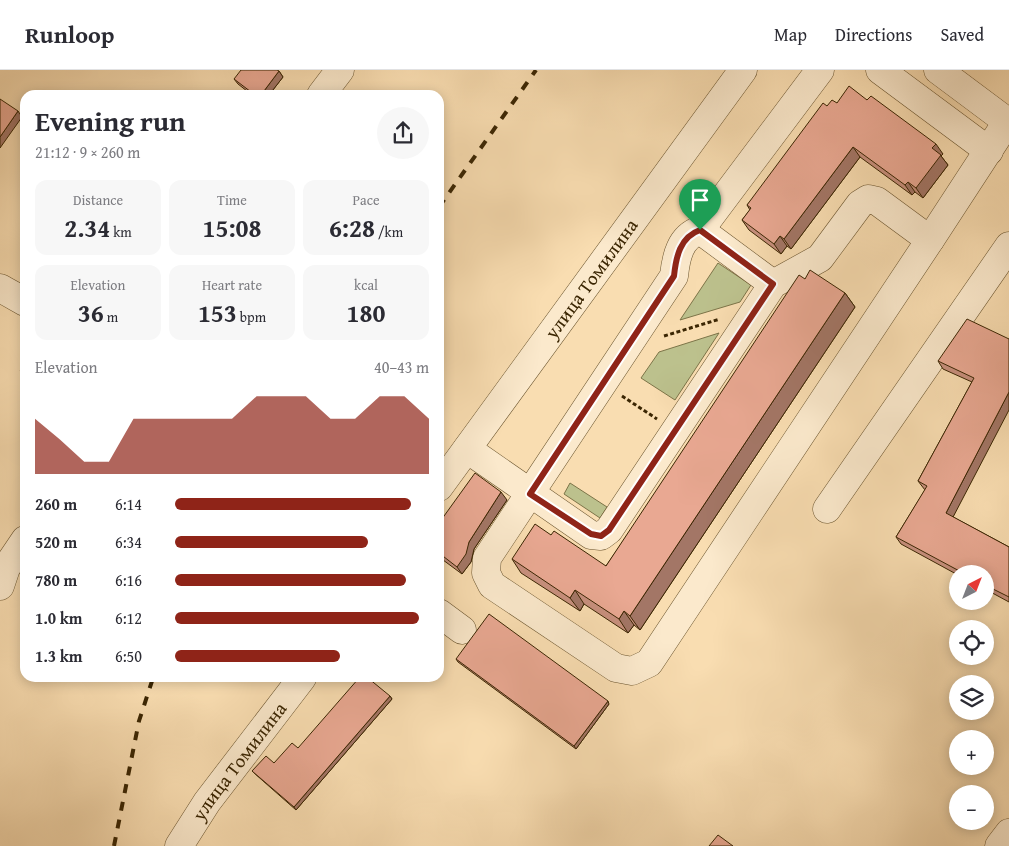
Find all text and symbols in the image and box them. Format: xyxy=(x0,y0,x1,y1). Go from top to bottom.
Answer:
text: Runloop xyxy=(25,17,114,52)
text: Map xyxy=(774,21,807,48)
text: Directions xyxy=(835,21,912,48)
text: Saved xyxy=(940,21,984,48)
text: Evening run xyxy=(35,100,186,141)
button: share xyxy=(377,107,429,159)
text: 21:12 · 9 × 260 m xyxy=(35,140,140,164)
pin xyxy=(679,179,721,230)
icon: arrive xyxy=(686,186,714,214)
text: Distance xyxy=(73,190,123,210)
text: Time xyxy=(217,190,247,210)
text: Pace xyxy=(353,190,379,210)
text: 2.34 xyxy=(64,210,110,246)
text: 15:08 xyxy=(203,210,261,246)
text: 6:28 xyxy=(329,210,375,246)
street label: улица Томилина xyxy=(537,213,644,345)
text: km xyxy=(110,222,132,242)
text: /km xyxy=(375,222,403,242)
text: Elevation xyxy=(71,275,125,295)
text: Heart rate xyxy=(202,275,262,295)
text: kcal xyxy=(354,275,378,295)
text: 36 xyxy=(78,295,104,331)
text: 153 xyxy=(198,295,237,331)
text: 180 xyxy=(347,295,385,331)
text: m xyxy=(104,307,118,327)
text: bpm xyxy=(237,307,266,327)
text: Elevation xyxy=(35,355,98,379)
text: 40–43 m xyxy=(374,355,429,379)
text: 260 m xyxy=(35,492,77,516)
text: 6:14 xyxy=(115,492,142,516)
text: 520 m xyxy=(35,530,77,554)
text: 6:34 xyxy=(115,530,142,554)
north arrow xyxy=(949,565,994,610)
map controls xyxy=(949,565,994,830)
text: 780 m xyxy=(35,568,77,592)
text: 6:16 xyxy=(115,568,142,592)
text: 1.0 km xyxy=(35,606,82,630)
text: 6:12 xyxy=(115,606,142,630)
button: locate xyxy=(949,620,994,665)
text: 1.3 km xyxy=(35,644,82,668)
text: 6:50 xyxy=(115,644,142,668)
button: layers xyxy=(949,675,994,720)
street label: улица Томилина xyxy=(184,696,293,827)
button: + xyxy=(949,730,994,775)
button: − xyxy=(949,785,994,830)

